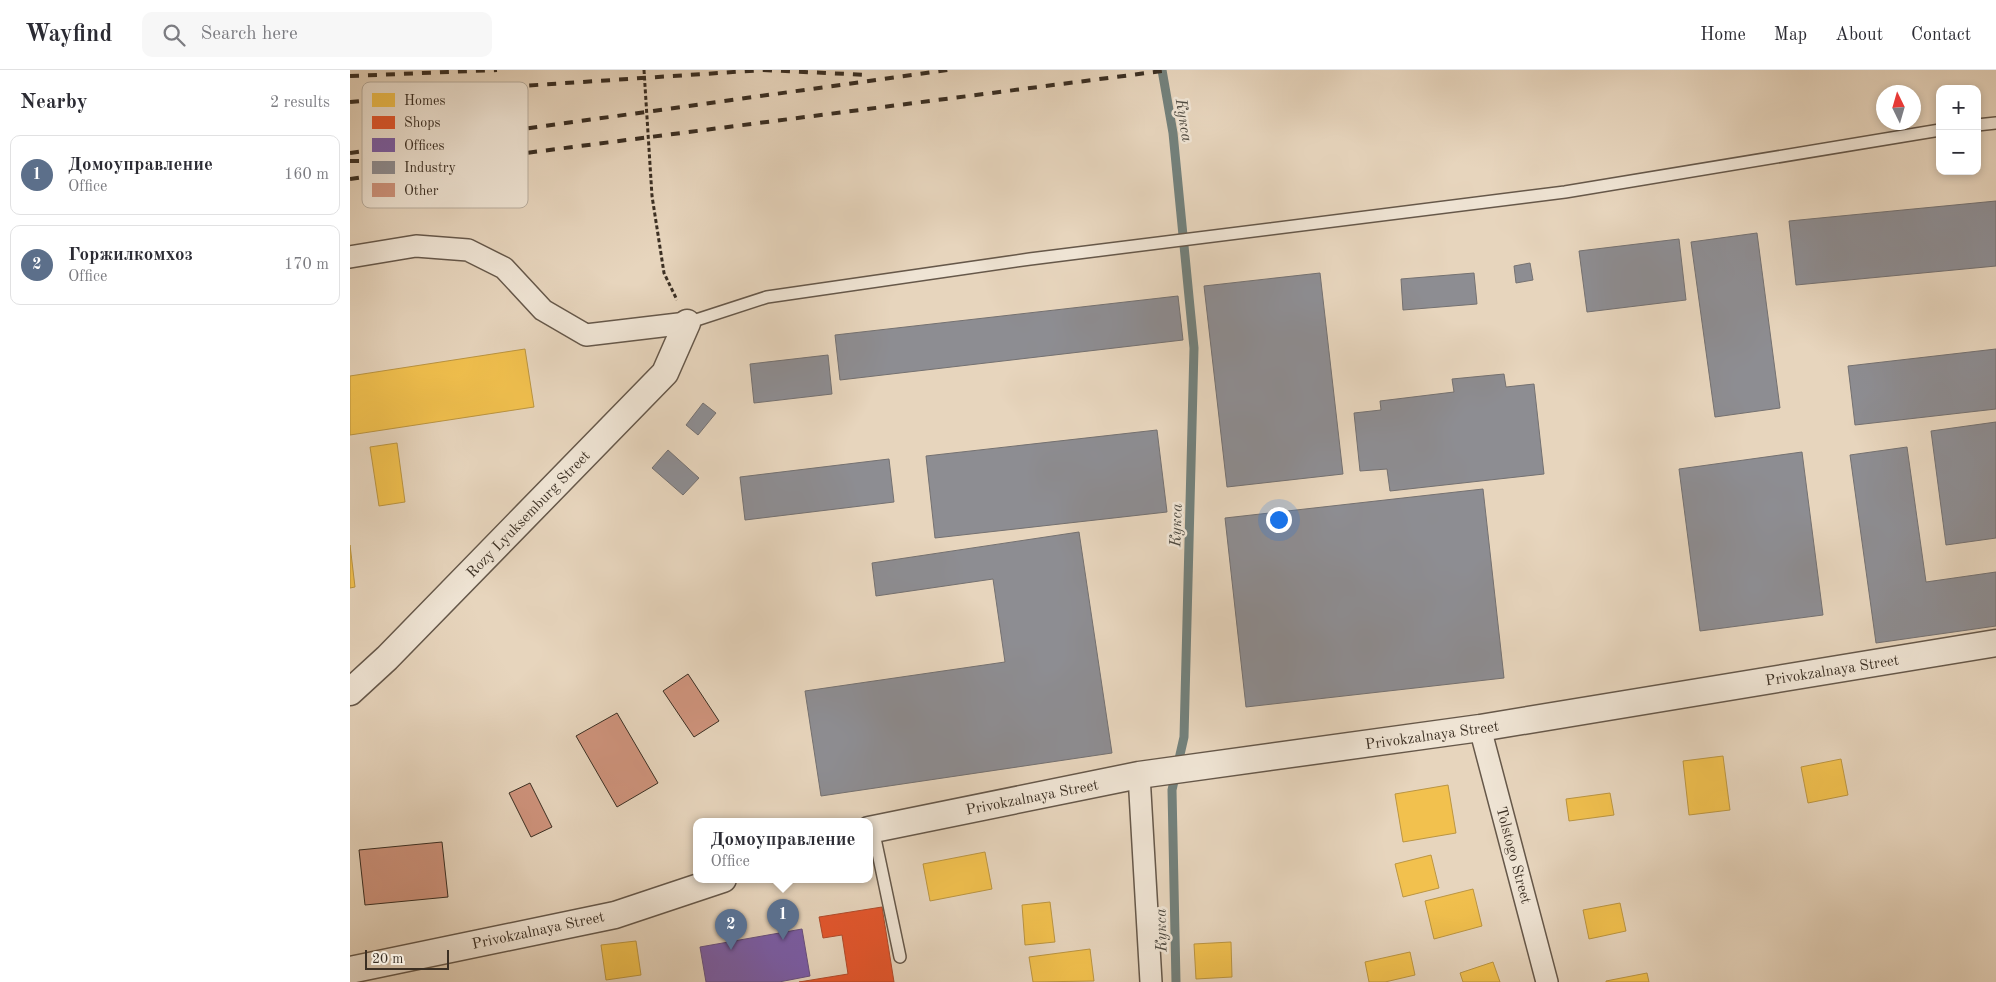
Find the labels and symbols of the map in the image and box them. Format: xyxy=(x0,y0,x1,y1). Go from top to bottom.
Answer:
legend xyxy=(362,82,528,208)
north arrow xyxy=(1876,85,1921,130)
text: Homes xyxy=(404,94,446,108)
water label: Кукса xyxy=(1172,97,1194,144)
text: Shops xyxy=(404,116,441,130)
text: Offices xyxy=(404,139,444,153)
text: Industry xyxy=(404,161,457,175)
text: Other xyxy=(404,184,439,198)
street label: Rozy Lyuksemburg Street xyxy=(465,449,594,581)
water label: Кукса xyxy=(1168,503,1186,548)
your location xyxy=(1266,507,1292,533)
street label: Privokzalnaya Street xyxy=(1764,654,1900,689)
street label: Privokzalnaya Street xyxy=(1364,720,1500,753)
street label: Privokzalnaya Street xyxy=(965,778,1100,819)
street label: Tolstogo Street xyxy=(1492,805,1533,906)
pin: 1 xyxy=(767,899,799,940)
water label: Кукса xyxy=(1154,908,1170,953)
pin: 2 xyxy=(715,909,747,950)
street label: Privokzalnaya Street xyxy=(471,910,606,953)
scale bar xyxy=(365,947,449,970)

